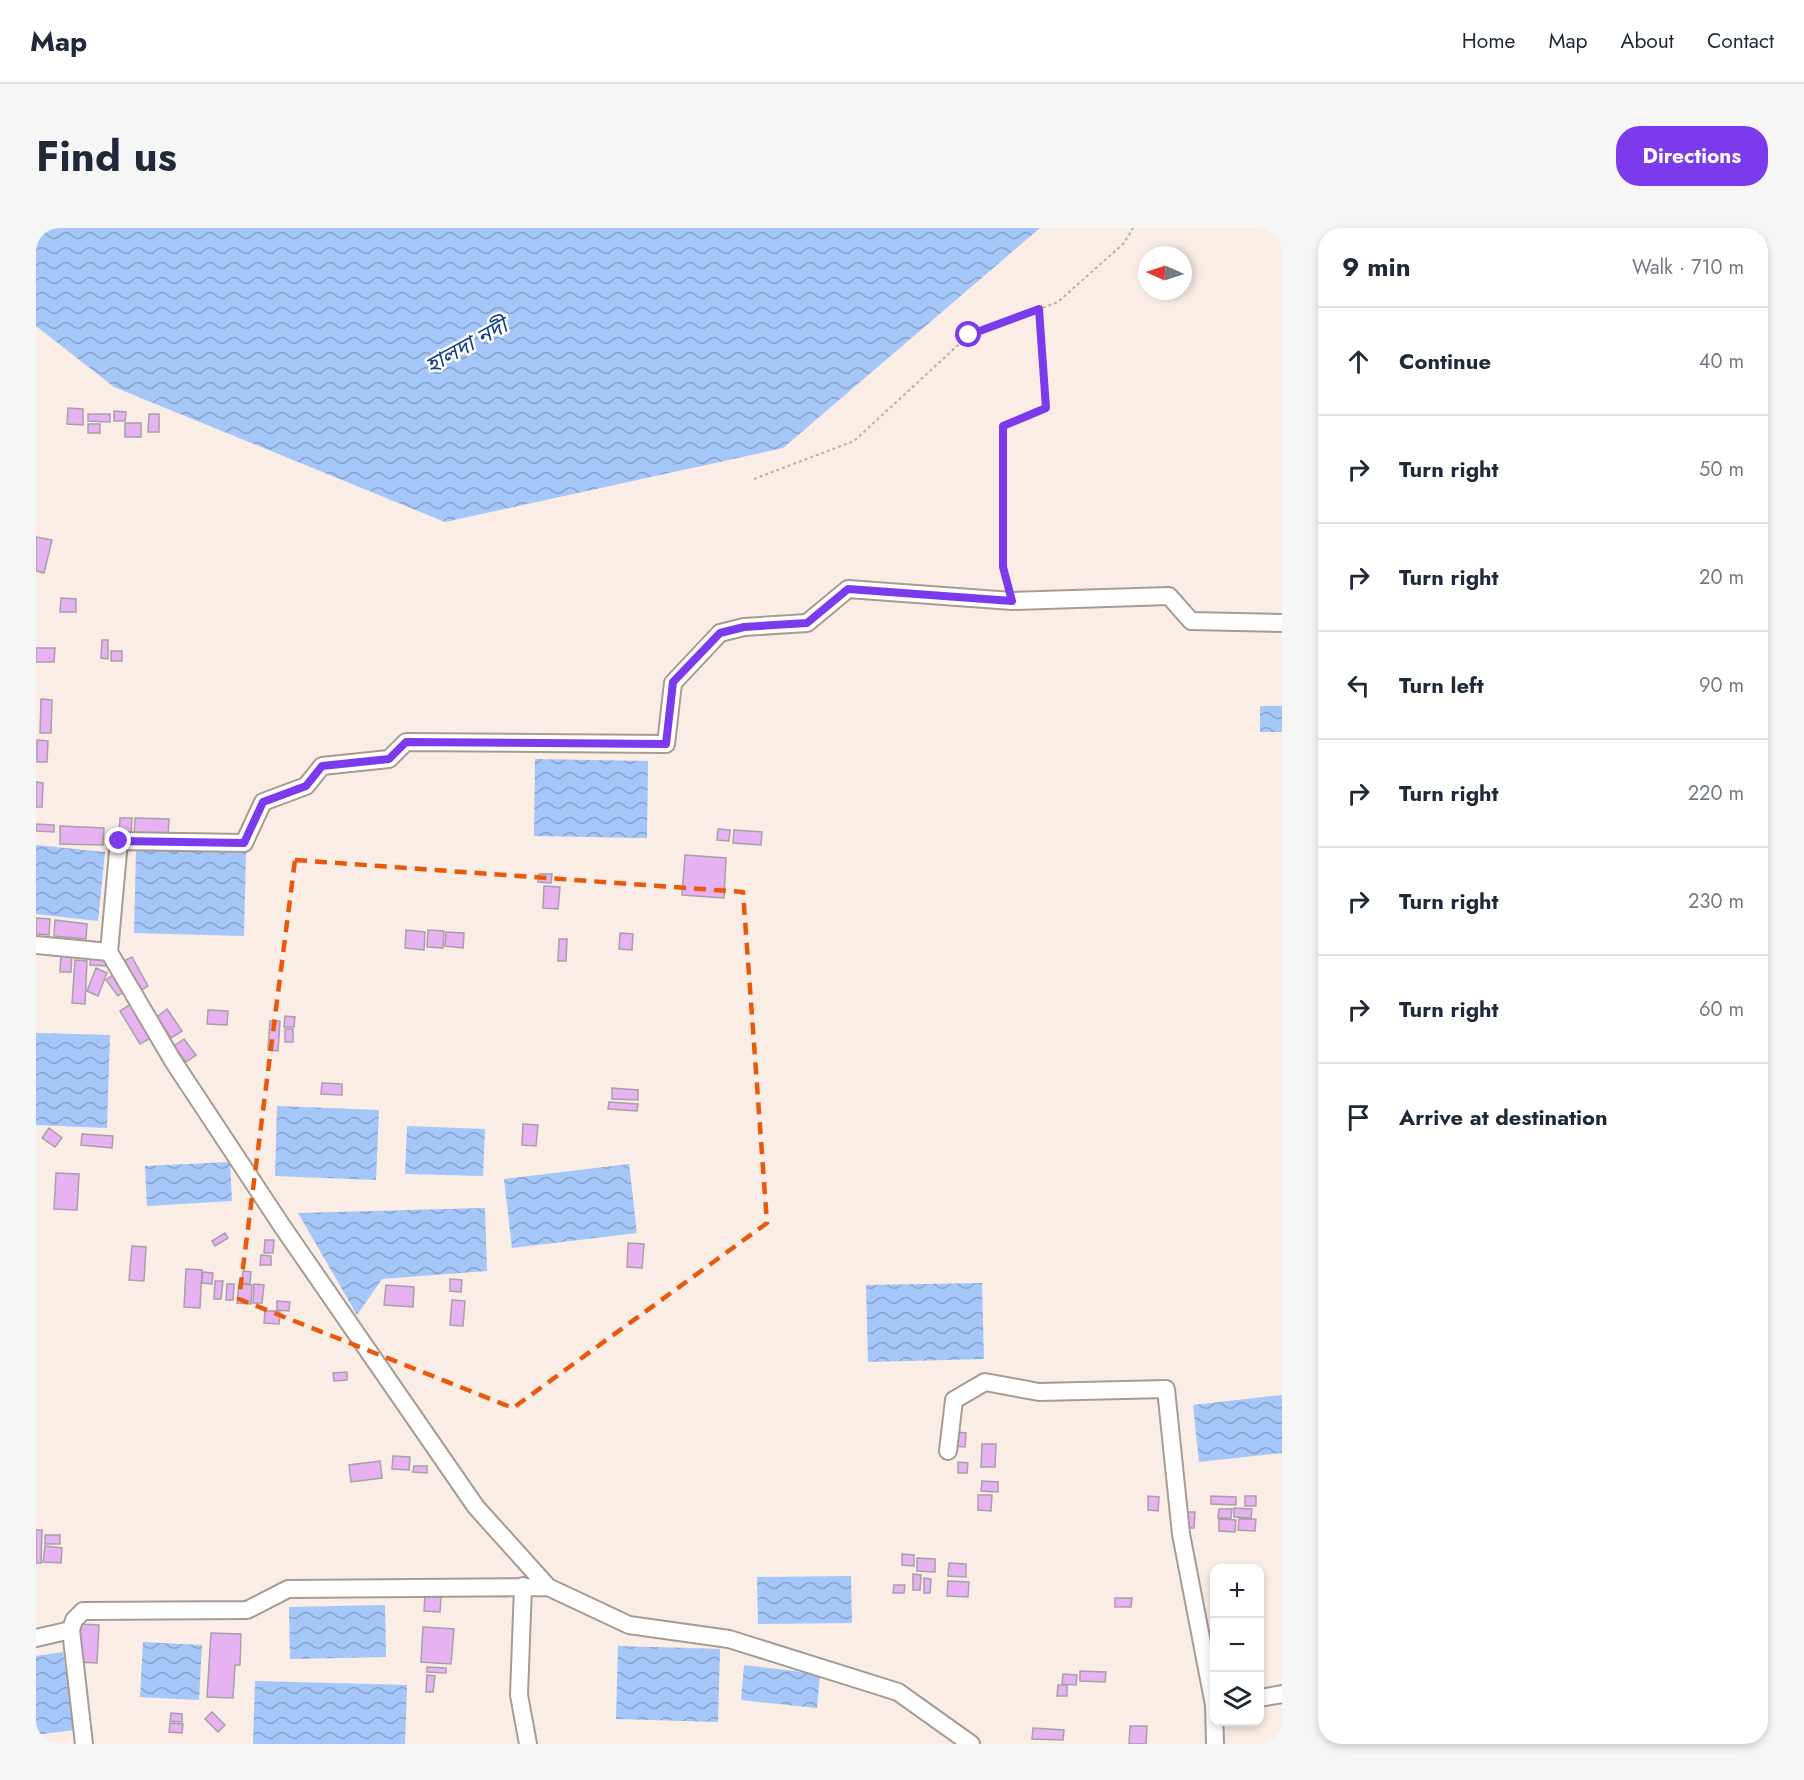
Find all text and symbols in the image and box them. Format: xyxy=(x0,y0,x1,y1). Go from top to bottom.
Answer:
text: Map xyxy=(30,21,87,62)
text: Home xyxy=(1462,26,1515,56)
text: Map xyxy=(1548,26,1588,56)
text: About xyxy=(1621,26,1674,56)
text: Contact xyxy=(1707,26,1774,56)
text: Find us xyxy=(36,126,177,187)
button: Directions xyxy=(1616,126,1768,186)
north arrow xyxy=(1138,246,1192,300)
text: 9 min xyxy=(1342,248,1411,286)
text: Walk · 710 m xyxy=(1632,253,1744,282)
water label: হালদা নদী xyxy=(419,307,517,381)
route start xyxy=(955,321,981,347)
icon: ahead xyxy=(1342,345,1375,378)
text: Continue xyxy=(1399,345,1491,377)
text: 40 m xyxy=(1699,347,1744,376)
icon: right xyxy=(1342,453,1375,486)
text: Turn right xyxy=(1399,453,1499,485)
text: 50 m xyxy=(1699,455,1744,484)
icon: right xyxy=(1342,561,1375,594)
text: Turn right xyxy=(1399,561,1499,593)
text: 20 m xyxy=(1699,563,1744,592)
icon: left xyxy=(1342,669,1375,702)
text: Turn left xyxy=(1399,669,1484,701)
text: 90 m xyxy=(1699,671,1744,700)
icon: right xyxy=(1342,777,1375,810)
text: Turn right xyxy=(1399,777,1499,809)
text: 220 m xyxy=(1688,779,1744,808)
route end xyxy=(105,827,131,853)
icon: right xyxy=(1342,885,1375,918)
text: Turn right xyxy=(1399,885,1499,917)
text: 230 m xyxy=(1688,887,1744,916)
icon: right xyxy=(1342,993,1375,1026)
text: Turn right xyxy=(1399,993,1499,1025)
text: 60 m xyxy=(1699,995,1744,1024)
icon: arrive xyxy=(1342,1101,1375,1134)
text: Arrive at destination xyxy=(1399,1101,1608,1133)
map controls xyxy=(1210,1564,1264,1726)
button: + xyxy=(1210,1564,1264,1618)
button: − xyxy=(1210,1618,1264,1672)
button: layers xyxy=(1210,1672,1264,1726)

